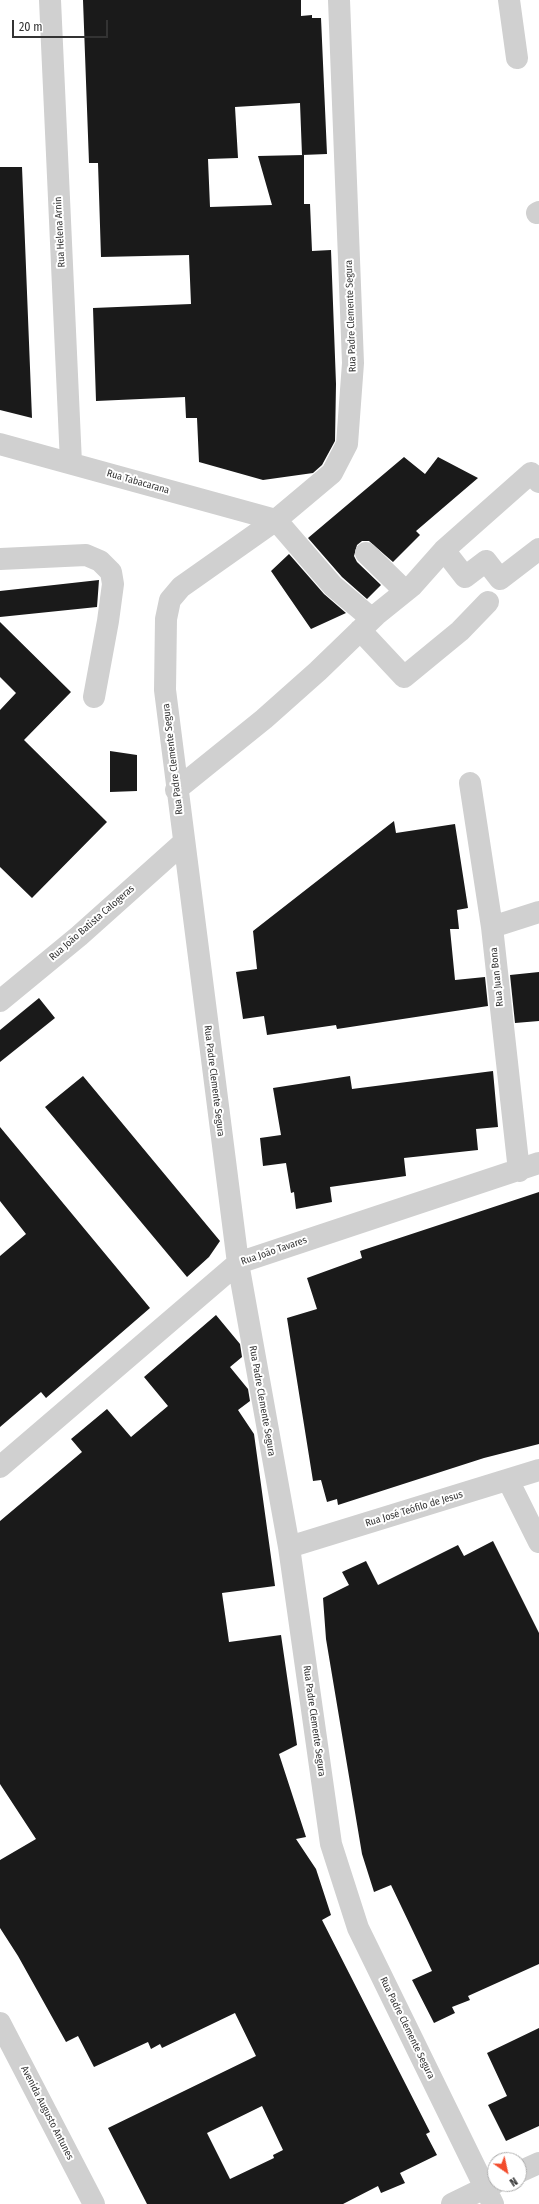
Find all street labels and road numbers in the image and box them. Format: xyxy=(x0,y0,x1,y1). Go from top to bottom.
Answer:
street label: Rua Helena Arnin xyxy=(52,196,68,268)
street label: Rua Padre Clemente Segura xyxy=(343,260,359,372)
street label: Rua Tabacarana xyxy=(105,467,171,497)
street label: Rua Padre Clemente Segura xyxy=(160,703,186,815)
street label: Rua João Batista Calogeras xyxy=(47,883,137,963)
street label: Rua Juan Bona xyxy=(488,947,506,1007)
street label: Rua Padre Clemente Segura xyxy=(201,1025,227,1137)
street label: Rua João Tavares xyxy=(239,1234,309,1268)
street label: Rua Padre Clemente Segura xyxy=(246,1345,278,1457)
street label: Rua José Teófilo de Jesus xyxy=(364,1488,464,1530)
street label: Rua Padre Clemente Segura xyxy=(300,1665,328,1777)
street label: Rua Padre Clemente Segura xyxy=(377,1975,437,2081)
street label: Avenida Augusto Antunes xyxy=(18,2064,76,2162)

